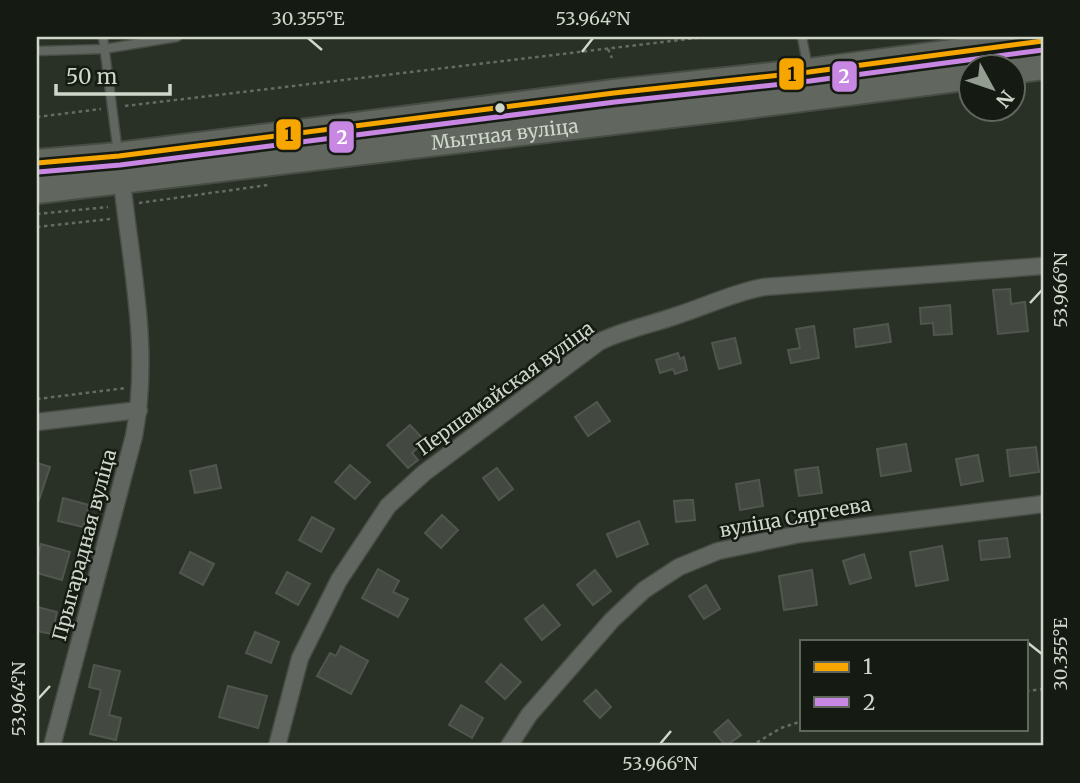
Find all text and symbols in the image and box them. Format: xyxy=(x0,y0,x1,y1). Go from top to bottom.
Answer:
text: 30.355°E xyxy=(272,7,345,30)
text: 53.964°N xyxy=(556,7,630,30)
scale bar xyxy=(56,52,170,96)
north arrow xyxy=(958,52,1028,122)
line badge: 1 xyxy=(778,57,805,91)
line badge: 2 xyxy=(831,60,858,93)
text: 1 xyxy=(788,62,797,86)
text: 50 m xyxy=(66,63,117,90)
text: 2 xyxy=(838,64,850,88)
text: N xyxy=(991,85,1019,112)
unlabelled marker xyxy=(493,101,507,115)
street label: Мытная вуліца xyxy=(430,113,580,155)
line badge: 1 xyxy=(275,118,302,151)
line badge: 2 xyxy=(328,120,355,154)
text: 1 xyxy=(285,122,294,146)
text: 2 xyxy=(336,125,348,149)
text: 53.966°N xyxy=(1049,252,1072,328)
street label: Першамайская вуліца xyxy=(412,316,598,460)
street label: Прыгарадная вуліца xyxy=(47,447,121,643)
street label: вуліца Сяргеева xyxy=(717,492,873,542)
text: 30.355°E xyxy=(1049,617,1072,690)
legend xyxy=(800,640,1028,730)
text: 1 xyxy=(863,653,873,680)
text: 53.964°N xyxy=(7,662,30,736)
text: 2 xyxy=(863,689,876,716)
text: 53.966°N xyxy=(622,752,698,775)

